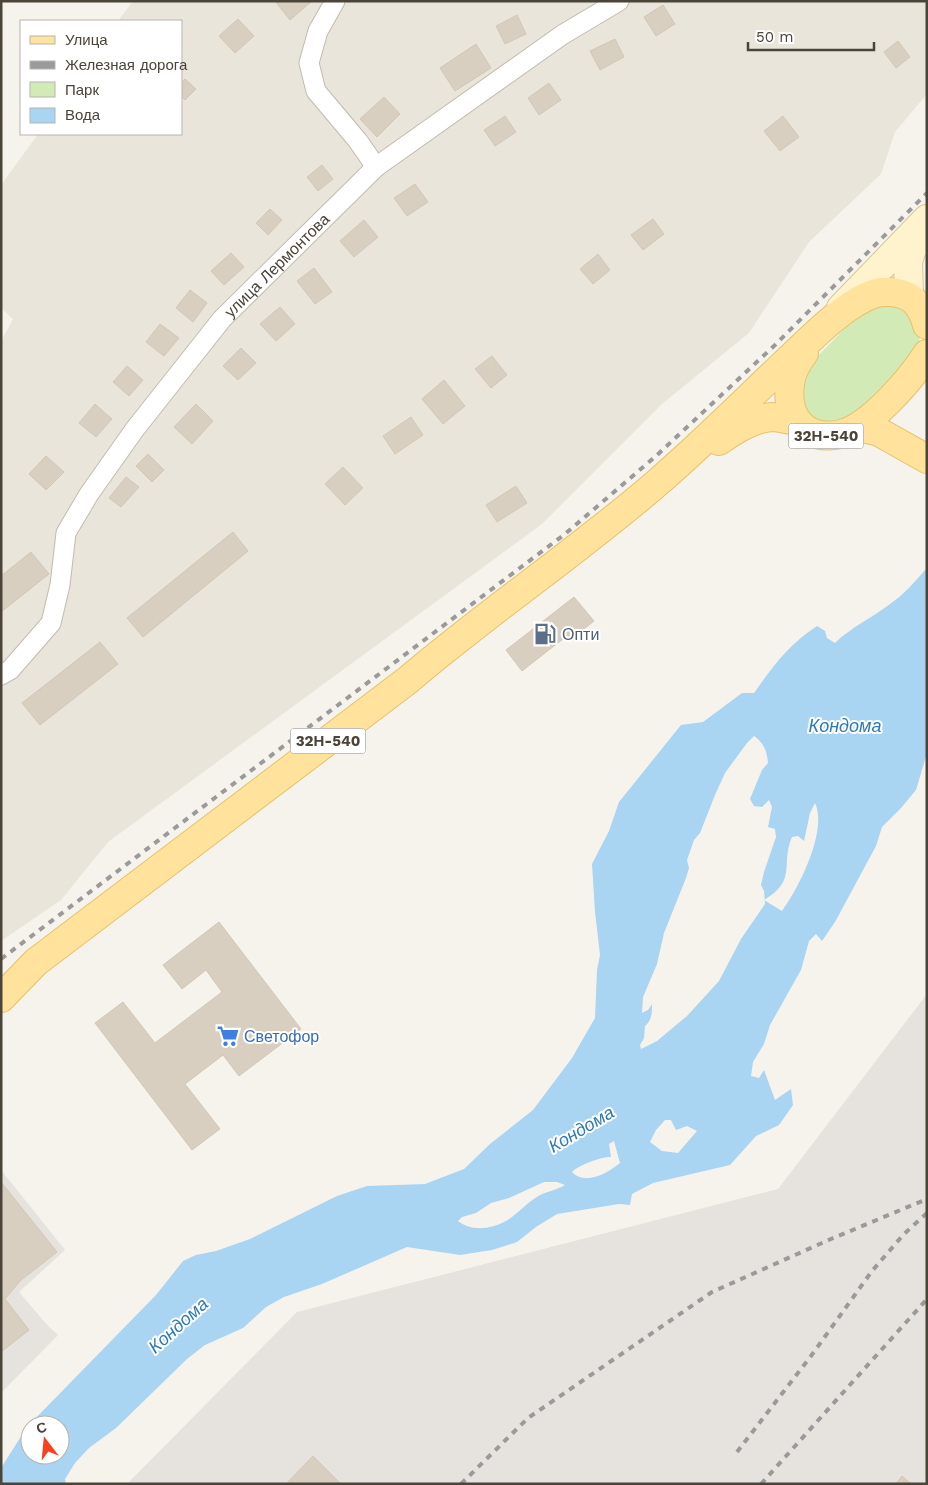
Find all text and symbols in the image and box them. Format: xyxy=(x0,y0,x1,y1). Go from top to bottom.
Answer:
legend xyxy=(20,20,182,135)
scale bar xyxy=(748,20,874,52)
text: 50 m xyxy=(756,28,793,46)
text: Улица xyxy=(65,31,108,49)
text: Железная дорога xyxy=(65,56,188,74)
text: Парк xyxy=(65,81,99,99)
text: Вода xyxy=(65,106,101,124)
street label: улица Лермонтова xyxy=(220,209,333,321)
road number: 32Н-540 xyxy=(788,424,864,448)
fuel station icon: Опти xyxy=(532,621,558,647)
place label: Опти xyxy=(562,625,599,644)
water label: Кондома xyxy=(809,715,881,736)
road number: 32Н-540 xyxy=(290,728,366,754)
supermarket icon: Светофор xyxy=(215,1023,241,1049)
place label: Светофор xyxy=(244,1027,319,1046)
water label: Кондома xyxy=(544,1101,618,1157)
water label: Кондома xyxy=(144,1293,212,1357)
north arrow xyxy=(20,1415,70,1465)
text: С xyxy=(34,1418,48,1437)

